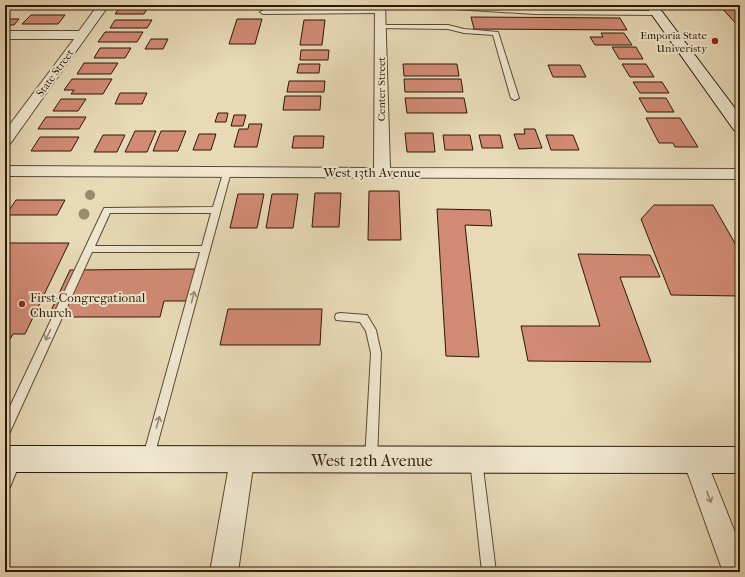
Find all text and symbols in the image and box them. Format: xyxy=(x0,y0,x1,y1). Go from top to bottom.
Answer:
place label: Emporia State Univeristy xyxy=(640,29,708,55)
marker: Emporia State Univeristy xyxy=(710,36,720,46)
street label: State Street xyxy=(33,47,77,99)
street label: Center Street xyxy=(375,57,388,121)
street label: West 13th Avenue xyxy=(322,165,421,180)
place label: First Congregational Church xyxy=(30,290,146,320)
one-way arrow xyxy=(190,290,197,303)
marker: First Congregational Church xyxy=(17,299,27,309)
one-way arrow xyxy=(44,329,52,341)
one-way arrow xyxy=(155,416,163,429)
street label: West 12th Avenue xyxy=(310,451,433,470)
one-way arrow xyxy=(705,490,713,502)

